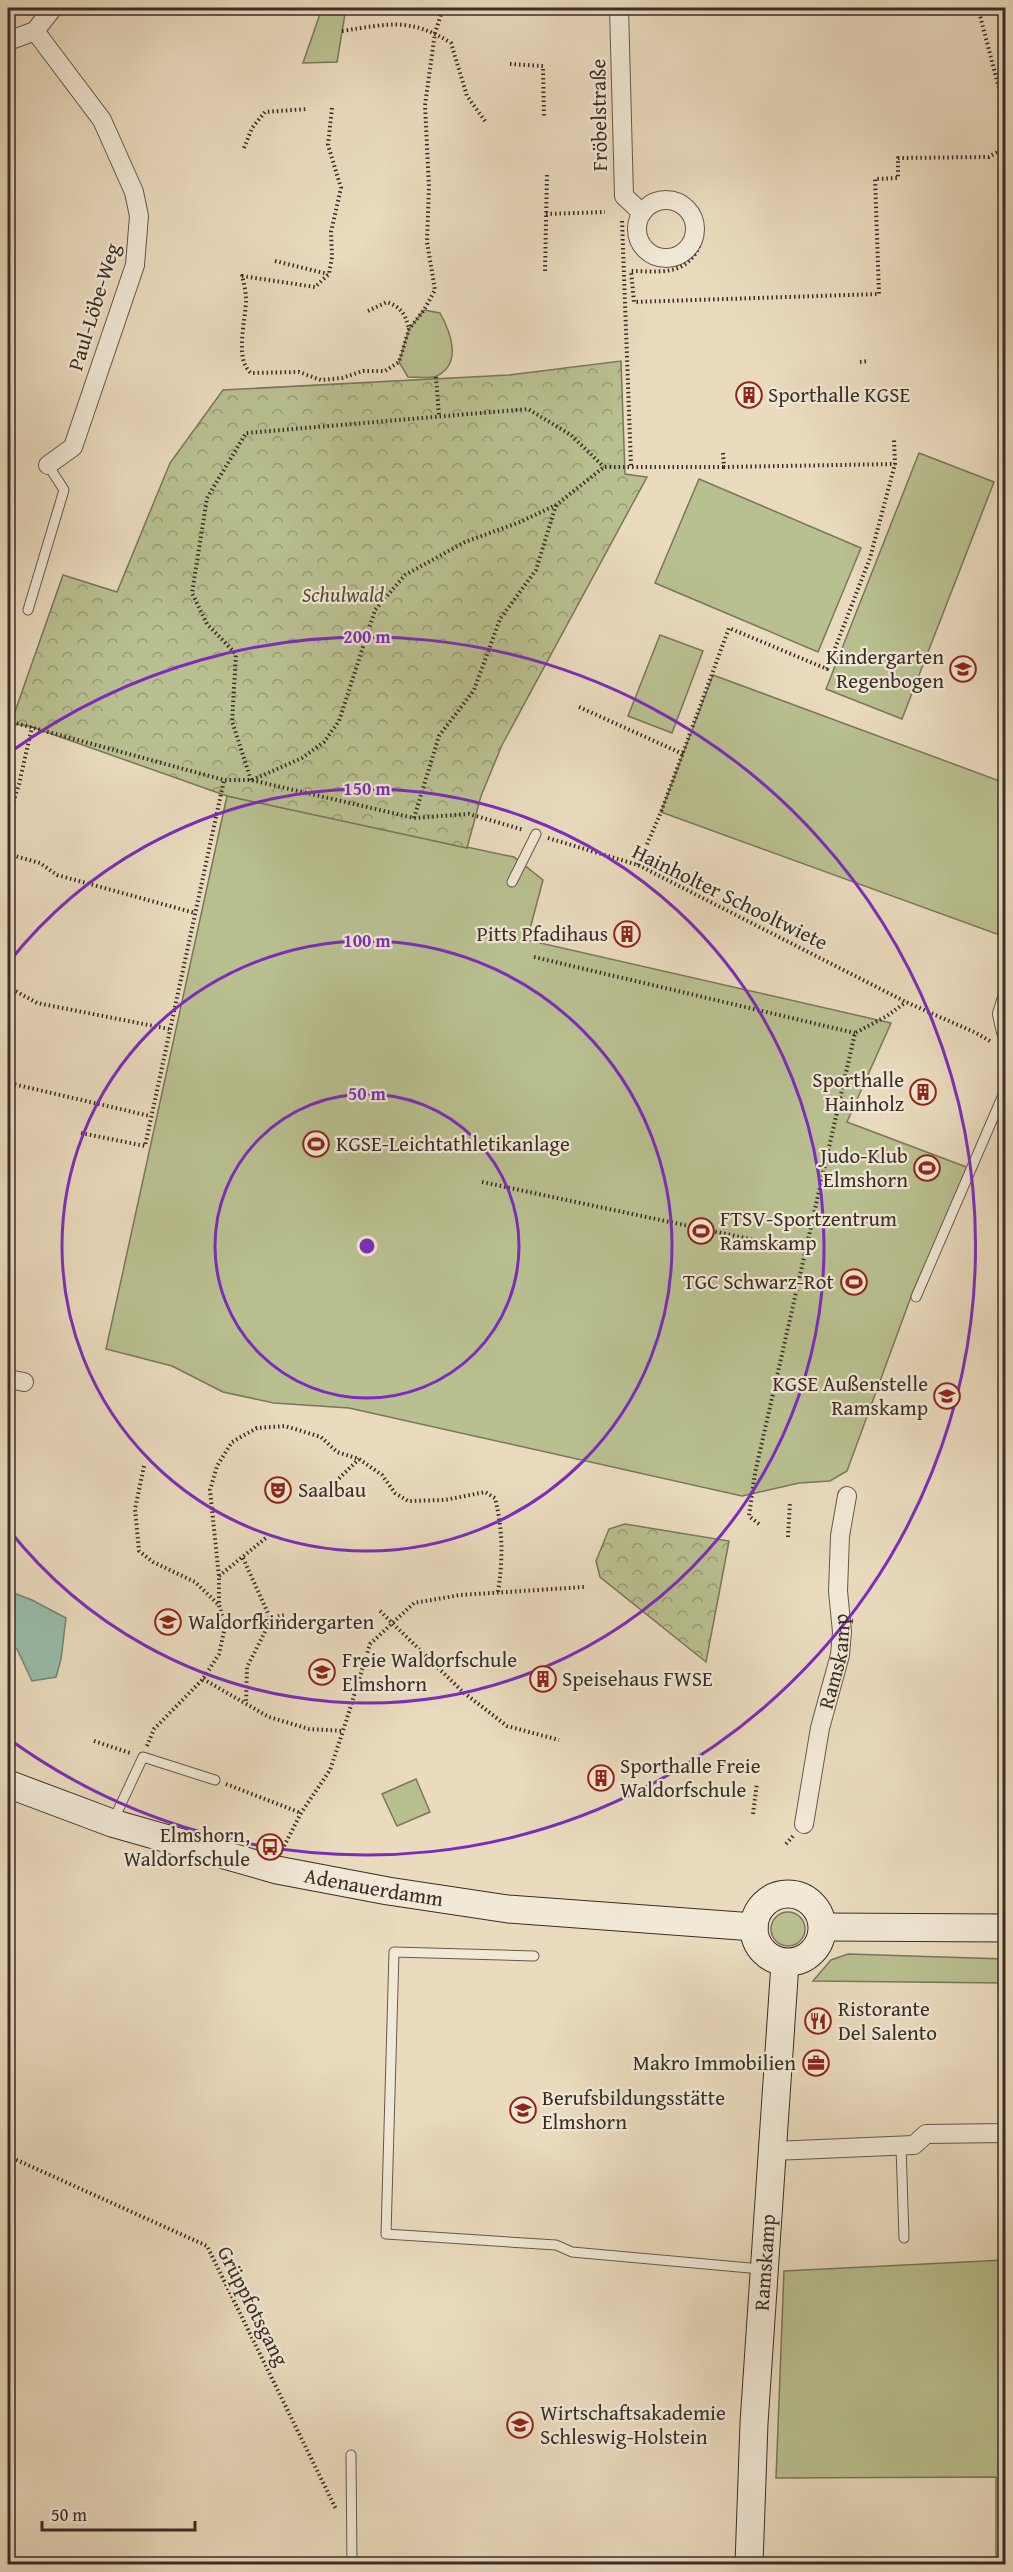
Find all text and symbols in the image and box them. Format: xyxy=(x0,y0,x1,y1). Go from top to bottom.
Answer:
street label: Fröbelstraße xyxy=(582,58,615,172)
street label: Paul-Löbe-Weg xyxy=(59,239,128,374)
place label: Sporthalle KGSE xyxy=(768,379,910,410)
building icon: Sporthalle KGSE xyxy=(734,380,764,410)
park label: Schulwald xyxy=(302,579,384,610)
text: 200 m xyxy=(343,623,391,650)
place label: Kindergarten Regenbogen xyxy=(826,641,944,696)
school or university icon: Kindergarten Regenbogen xyxy=(948,654,978,684)
text: 150 m xyxy=(343,775,391,802)
street label: Hainholter Schooltwiete xyxy=(627,836,833,957)
place label: Pitts Pfadihaus xyxy=(477,918,608,949)
building icon: Pitts Pfadihaus xyxy=(612,919,642,949)
text: 100 m xyxy=(343,927,391,954)
place label: Sporthalle Hainholz xyxy=(812,1064,904,1119)
building icon: Sporthalle Hainholz xyxy=(908,1077,938,1107)
text: 50 m xyxy=(348,1080,387,1107)
place label: KGSE-Leichtathletikanlage xyxy=(336,1128,570,1159)
sports icon: KGSE-Leichtathletikanlage xyxy=(301,1129,331,1159)
place label: Judo-Klub Elmshorn xyxy=(817,1140,908,1195)
sports icon: Judo-Klub Elmshorn xyxy=(912,1153,942,1183)
place label: FTSV-Sportzentrum Ramskamp xyxy=(720,1203,897,1258)
sports icon: FTSV-Sportzentrum Ramskamp xyxy=(686,1216,716,1246)
centre of rings xyxy=(357,1236,377,1256)
place label: TGC Schwarz-Rot xyxy=(683,1266,835,1297)
sports icon: TGC Schwarz-Rot xyxy=(839,1267,869,1297)
place label: KGSE Außenstelle Ramskamp xyxy=(772,1368,928,1423)
school or university icon: KGSE Außenstelle Ramskamp xyxy=(932,1381,962,1411)
place label: Saalbau xyxy=(298,1474,367,1505)
theatre icon: Saalbau xyxy=(263,1475,293,1505)
place label: Waldorfkindergarten xyxy=(188,1606,375,1637)
school or university icon: Waldorfkindergarten xyxy=(153,1607,183,1637)
street label: Ramskamp xyxy=(810,1612,858,1712)
place label: Freie Waldorfschule Elmshorn xyxy=(342,1644,517,1699)
school or university icon: Freie Waldorfschule Elmshorn xyxy=(307,1657,337,1687)
place label: Speisehaus FWSE xyxy=(562,1663,713,1694)
building icon: Speisehaus FWSE xyxy=(528,1664,558,1694)
place label: Sporthalle Freie Waldorfschule xyxy=(620,1750,761,1805)
building icon: Sporthalle Freie Waldorfschule xyxy=(586,1763,616,1793)
place label: Elmshorn, Waldorfschule xyxy=(124,1819,250,1874)
bus stop icon: Elmshorn, Waldorfschule xyxy=(255,1832,285,1862)
street label: Adenauerdamm xyxy=(302,1859,446,1914)
place label: Ristorante Del Salento xyxy=(838,1993,937,2048)
restaurant icon: Ristorante Del Salento xyxy=(803,2006,833,2036)
place label: Makro Immobilien xyxy=(633,2047,796,2078)
office icon: Makro Immobilien xyxy=(801,2048,831,2078)
place label: Berufsbildungsstätte Elmshorn xyxy=(542,2082,725,2137)
school or university icon: Berufsbildungsstätte Elmshorn xyxy=(508,2095,538,2125)
street label: Ramskamp xyxy=(746,2213,783,2312)
street label: Grüppfotsgang xyxy=(210,2240,297,2372)
place label: Wirtschaftsakademie Schleswig-Holstein xyxy=(540,2397,726,2452)
school or university icon: Wirtschaftsakademie Schleswig-Holstein xyxy=(505,2410,535,2440)
scale bar xyxy=(42,2494,195,2532)
text: 50 m xyxy=(51,2501,87,2528)

